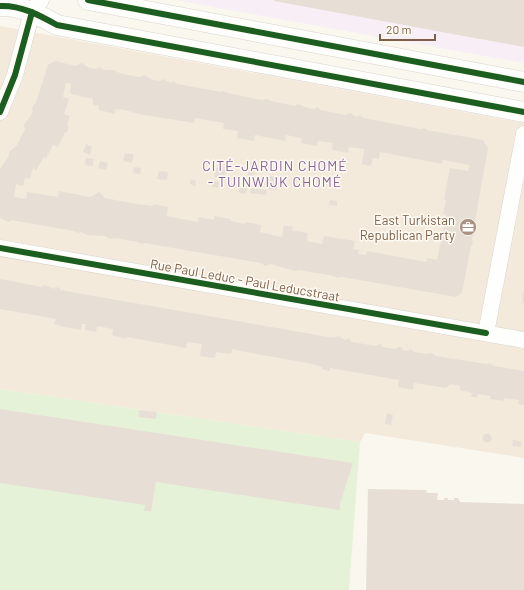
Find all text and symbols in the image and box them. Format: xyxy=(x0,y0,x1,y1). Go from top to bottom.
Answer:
scale bar xyxy=(380,16,435,42)
text: 20 m xyxy=(386,22,412,36)
district label: CITÉ-JARDIN CHOMÉ - TUINWIJK CHOMÉ xyxy=(202,157,348,190)
place label: East Turkistan Republican Party xyxy=(360,212,455,243)
office icon: East Turkistan Republican Party xyxy=(458,217,478,237)
street label: Rue Paul Leduc - Paul Leducstraat xyxy=(149,255,341,305)

